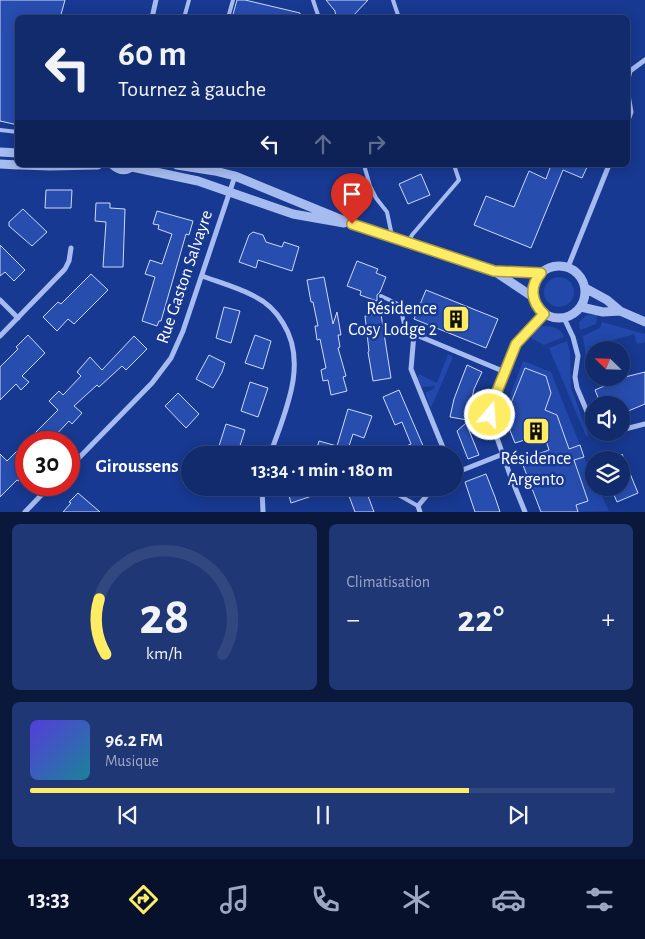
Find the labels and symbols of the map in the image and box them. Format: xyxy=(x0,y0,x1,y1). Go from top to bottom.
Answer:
pin xyxy=(331,173,373,224)
street label: Rue Gaston Salvayre xyxy=(154,208,216,346)
place label: Résidence Cosy Lodge 2 xyxy=(348,300,437,339)
building icon: Résidence Cosy Lodge 2 xyxy=(441,304,471,334)
north arrow xyxy=(585,341,630,386)
position arrow xyxy=(463,388,515,440)
building icon: Résidence Argento xyxy=(521,416,551,446)
speed limit sign: 30 xyxy=(15,431,80,496)
place label: Résidence Argento xyxy=(501,450,571,489)
district label: Giroussens xyxy=(95,457,179,476)

